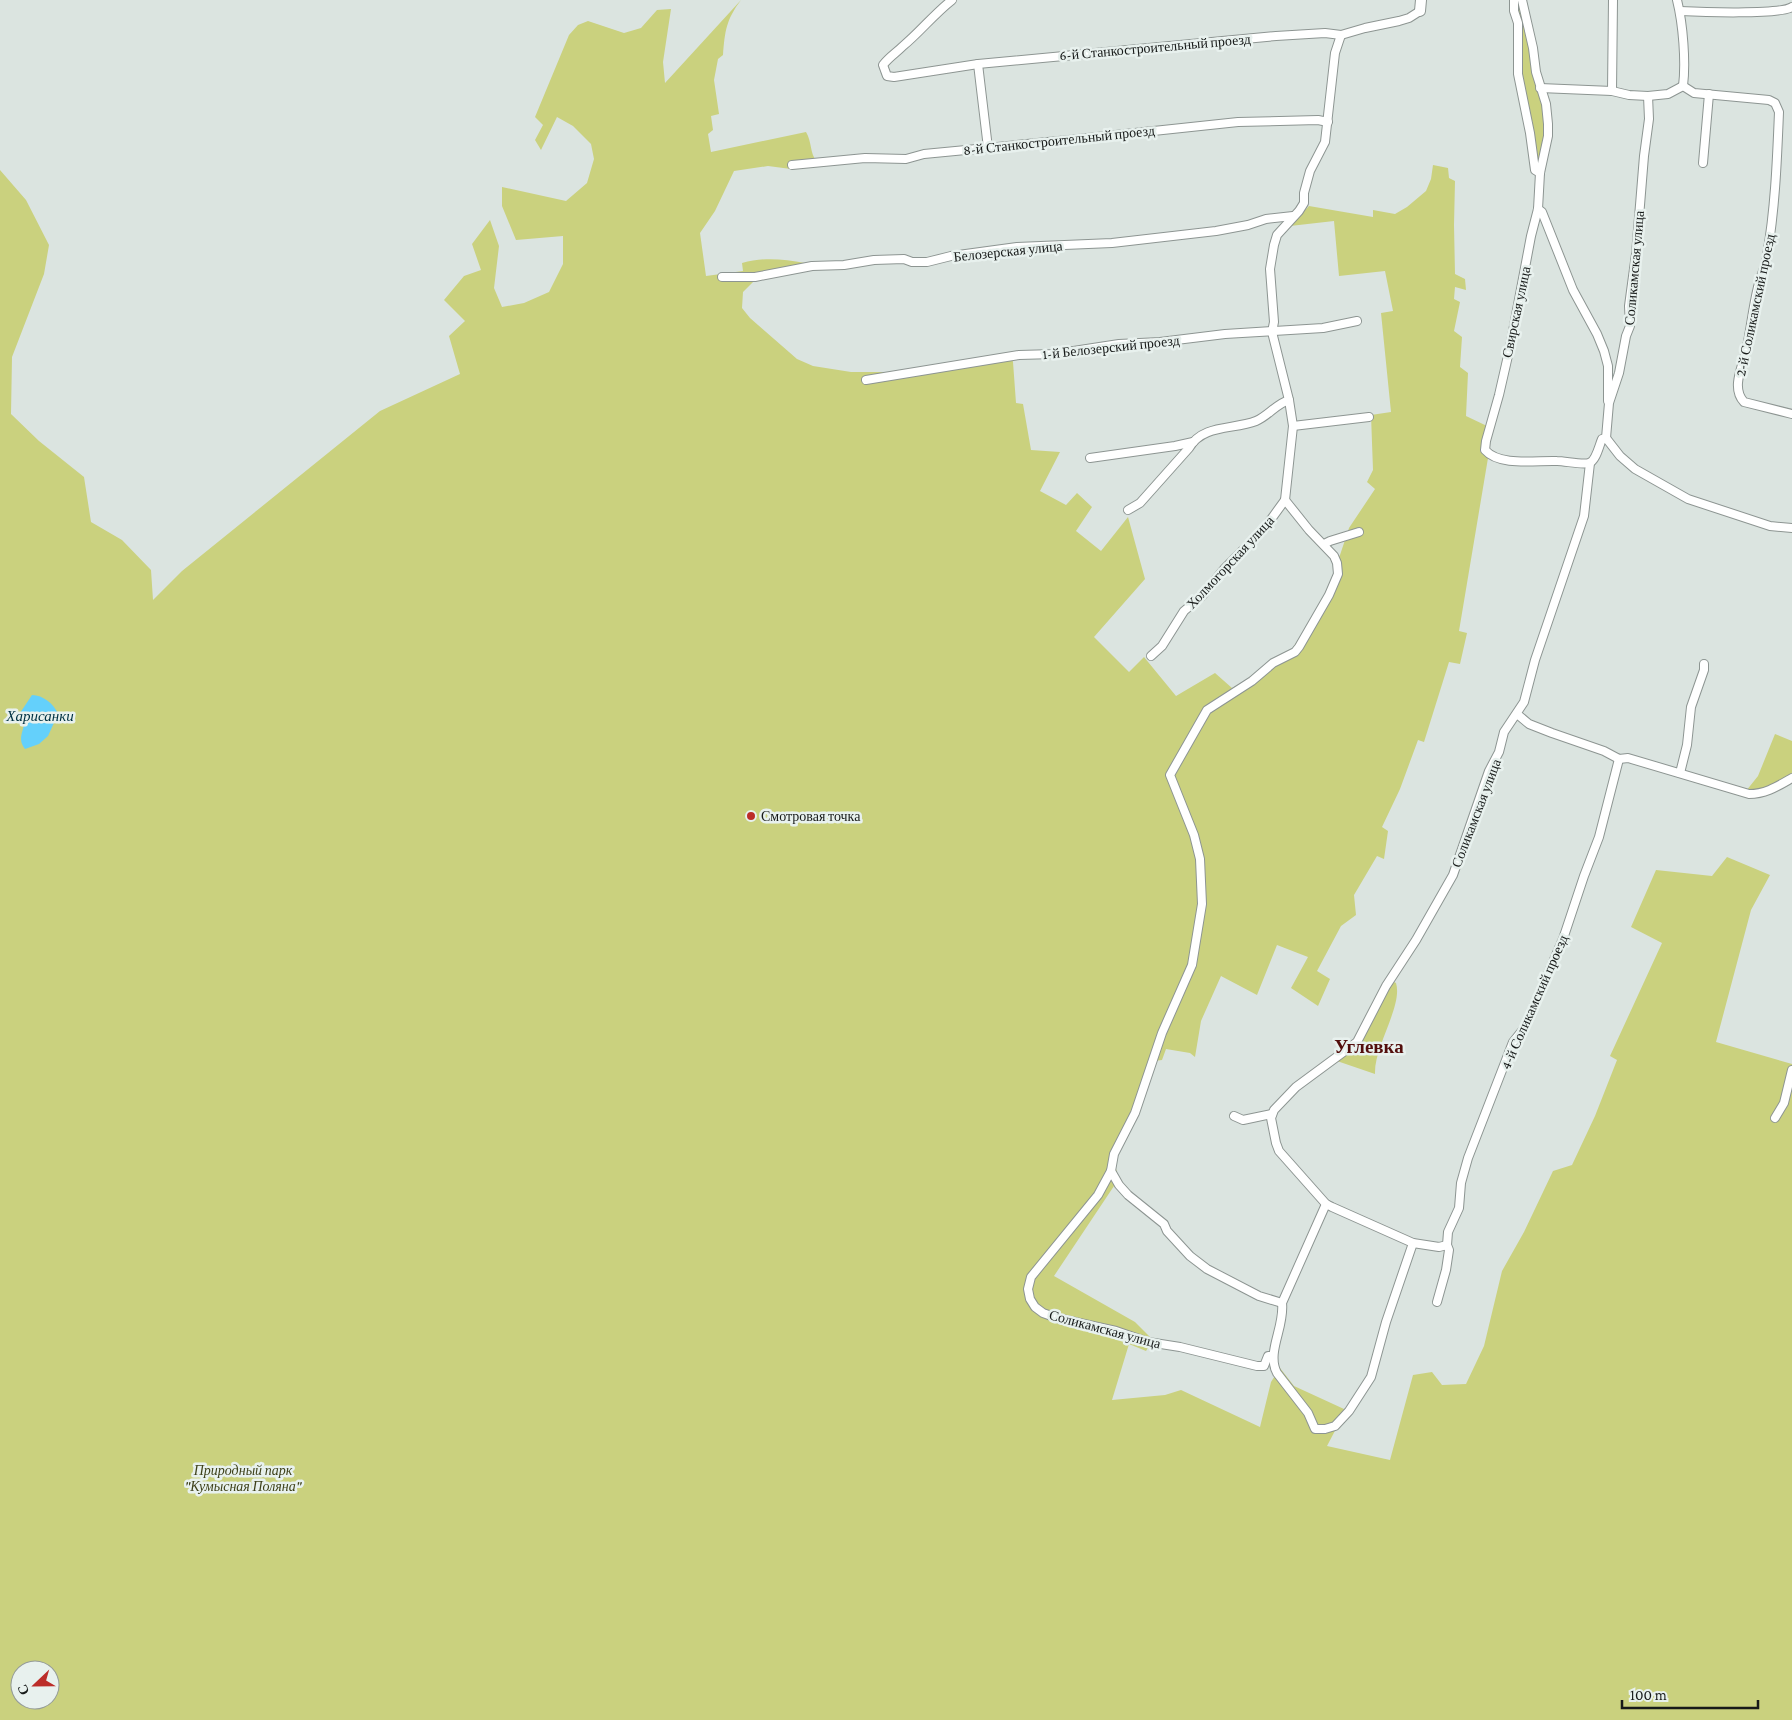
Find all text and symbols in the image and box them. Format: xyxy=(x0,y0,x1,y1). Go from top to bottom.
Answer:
street label: 6-й Станкостроительный проезд xyxy=(1059,31,1251,63)
street label: 8-й Станкостроительный проезд xyxy=(962,122,1156,158)
street label: Соликамская улица xyxy=(1621,209,1647,326)
street label: 2-й Соликамский проезд xyxy=(1732,232,1778,378)
street label: Белозерская улица xyxy=(953,237,1064,265)
street label: Свирская улица xyxy=(1498,264,1534,359)
street label: 1-й Белозерский проезд xyxy=(1042,332,1180,362)
street label: Холмогорская улица xyxy=(1183,512,1278,612)
water label: Харисанки xyxy=(5,708,74,724)
street label: Соликамская улица xyxy=(1448,756,1504,870)
place label: Смотровая точка xyxy=(761,808,861,824)
marker: Смотровая точка xyxy=(745,810,757,822)
street label: 4-й Соликамский проезд xyxy=(1497,932,1571,1072)
district label: Углевка xyxy=(1334,1036,1404,1057)
street label: Соликамская улица xyxy=(1047,1306,1163,1352)
park label: Природный парк "Кумысная Поляна" xyxy=(185,1462,303,1494)
north arrow xyxy=(10,1660,60,1710)
scale bar xyxy=(1622,1678,1758,1710)
text: С xyxy=(14,1682,32,1698)
text: 100 m xyxy=(1630,1687,1667,1703)

